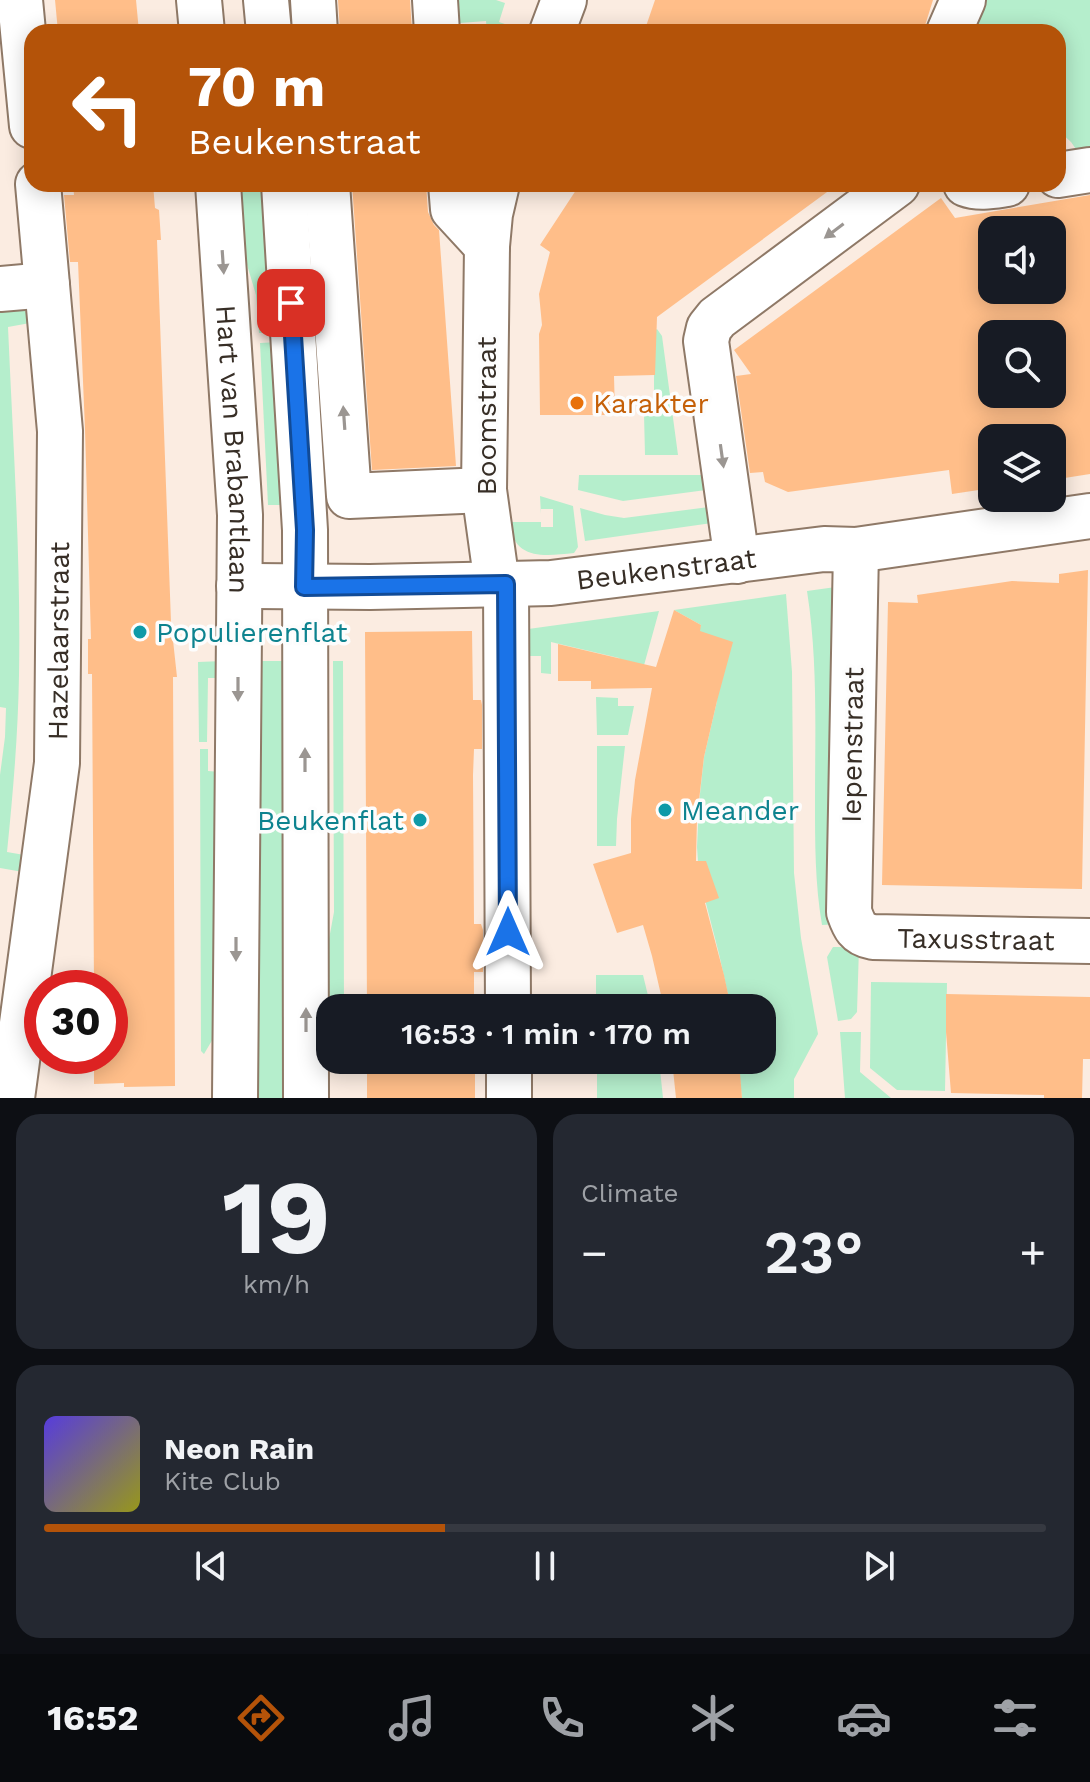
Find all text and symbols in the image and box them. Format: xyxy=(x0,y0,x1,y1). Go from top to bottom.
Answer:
text: 70 m xyxy=(188,54,325,120)
icon: left xyxy=(56,56,160,160)
text: Beukenstraat xyxy=(188,121,421,163)
map controls xyxy=(978,216,1066,512)
button: sound xyxy=(978,216,1066,304)
one-way arrow xyxy=(824,222,845,238)
one-way arrow xyxy=(217,250,230,275)
pin xyxy=(257,269,325,337)
icon: arrive xyxy=(269,281,313,325)
street label: Hart van Brabantlaan xyxy=(209,304,256,594)
button: search xyxy=(978,320,1066,408)
street label: Boomstraat xyxy=(470,336,503,495)
place label: Karakter xyxy=(593,387,709,420)
marker: Karakter xyxy=(568,394,586,412)
one-way arrow xyxy=(337,405,350,430)
button: layers xyxy=(978,424,1066,512)
one-way arrow xyxy=(716,443,729,468)
street label: Hazelaarstraat xyxy=(41,541,76,741)
street label: Beukenstraat xyxy=(574,542,758,597)
place label: Populierenflat xyxy=(156,616,348,649)
marker: Populierenflat xyxy=(131,623,149,641)
street label: Iepenstraat xyxy=(835,667,870,823)
one-way arrow xyxy=(232,677,244,702)
one-way arrow xyxy=(299,747,311,772)
place label: Meander xyxy=(681,794,799,827)
marker: Meander xyxy=(656,801,674,819)
place label: Beukenflat xyxy=(257,804,404,837)
marker: Beukenflat xyxy=(411,811,429,829)
position arrow xyxy=(466,890,550,974)
street label: Taxusstraat xyxy=(897,921,1055,957)
one-way arrow xyxy=(230,937,242,962)
speed limit sign: 30 xyxy=(24,970,128,1074)
one-way arrow xyxy=(300,1007,312,1032)
text: 16:53 · 1 min · 170 m xyxy=(401,1016,691,1051)
text: 19 xyxy=(222,1156,331,1278)
text: Climate xyxy=(581,1178,679,1208)
text: 23° xyxy=(764,1217,863,1288)
text: − xyxy=(581,1227,608,1279)
text: + xyxy=(1019,1227,1046,1279)
text: km/h xyxy=(243,1269,310,1299)
text: Neon Rain xyxy=(164,1431,314,1466)
text: Kite Club xyxy=(164,1466,281,1496)
icon: previous xyxy=(189,1544,233,1588)
icon: pause xyxy=(523,1544,567,1588)
icon: next xyxy=(857,1544,901,1588)
icon: directions xyxy=(233,1690,289,1746)
icon: music xyxy=(384,1690,440,1746)
icon: phone xyxy=(534,1690,590,1746)
icon: climate xyxy=(685,1690,741,1746)
icon: car xyxy=(836,1690,892,1746)
icon: filters xyxy=(987,1690,1043,1746)
text: 16:52 xyxy=(47,1697,138,1739)

